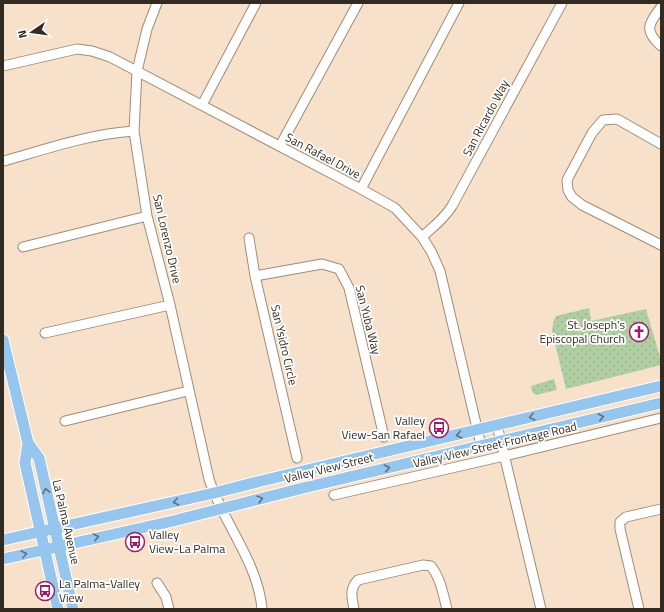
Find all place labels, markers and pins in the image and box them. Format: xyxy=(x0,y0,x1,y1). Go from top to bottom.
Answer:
place label: St. Joseph's Episcopal Church xyxy=(540,315,625,348)
church icon: St. Joseph's Episcopal Church xyxy=(628,321,650,343)
place label: Valley View-San Rafael xyxy=(342,411,425,444)
bus stop icon: Valley View-San Rafael xyxy=(428,417,450,439)
place label: Valley View-La Palma xyxy=(149,525,225,558)
bus stop icon: Valley View-La Palma xyxy=(124,531,146,553)
place label: La Palma-Valley View xyxy=(59,574,140,607)
bus stop icon: La Palma-Valley View xyxy=(34,580,56,602)

